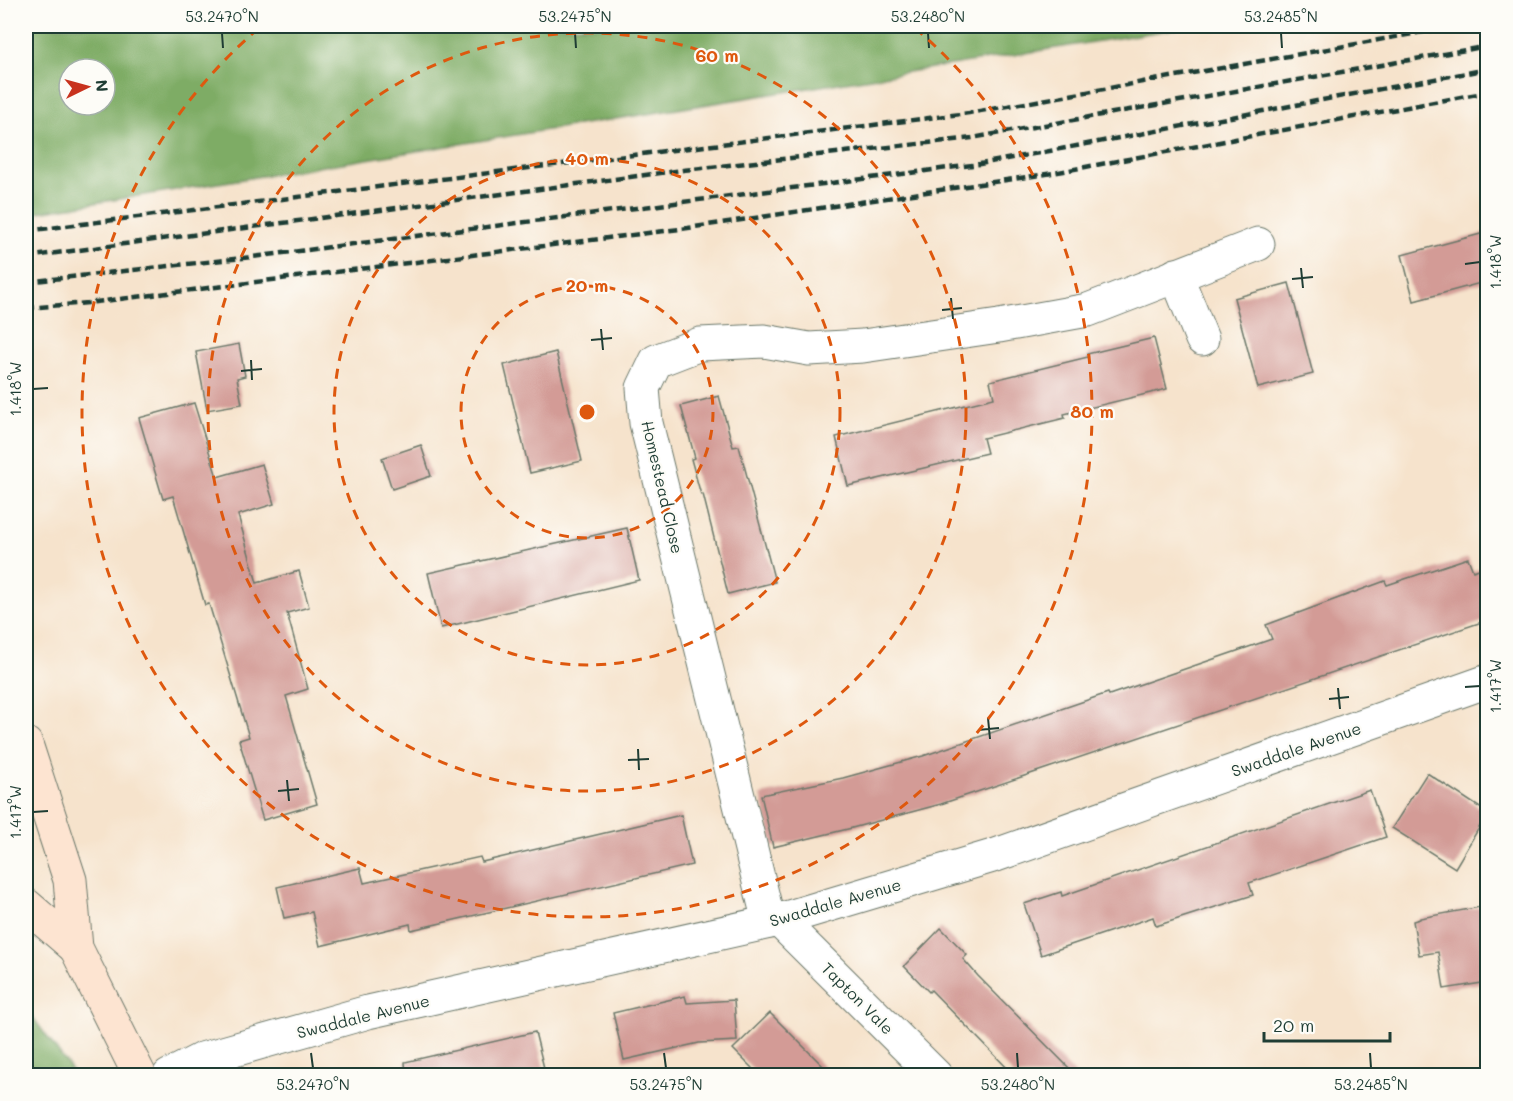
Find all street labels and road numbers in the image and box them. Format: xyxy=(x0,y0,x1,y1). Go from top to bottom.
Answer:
street label: Homestead Close xyxy=(637,418,689,556)
street label: Swaddale Avenue xyxy=(1228,717,1364,781)
street label: Swaddale Avenue xyxy=(767,873,903,931)
street label: Tapton Vale xyxy=(818,958,898,1038)
street label: Swaddale Avenue xyxy=(294,989,432,1043)

